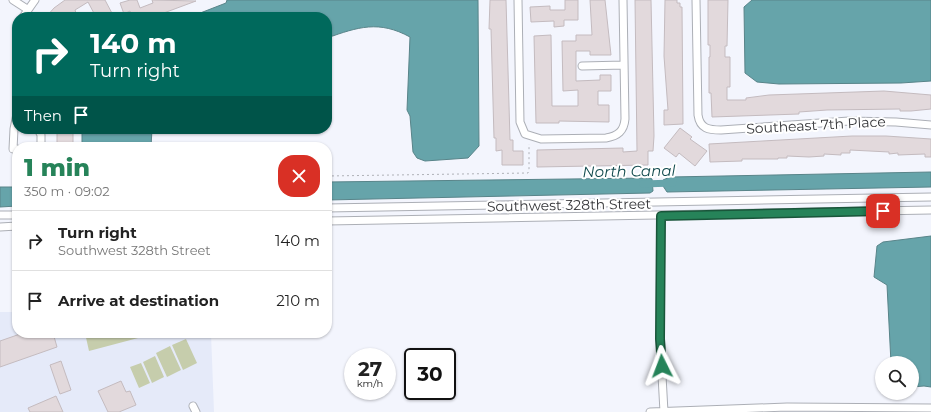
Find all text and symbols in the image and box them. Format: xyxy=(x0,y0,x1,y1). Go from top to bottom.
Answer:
text: 140 m xyxy=(90,26,177,60)
icon: right xyxy=(24,28,76,80)
text: Turn right xyxy=(90,60,180,82)
icon: arrive xyxy=(70,104,92,126)
text: Then xyxy=(24,106,62,125)
street label: Southeast 7th Place xyxy=(746,112,886,138)
text: 1 min xyxy=(24,153,90,182)
button: close xyxy=(278,155,320,197)
water label: North Canal xyxy=(582,161,676,181)
text: 350 m · 09:02 xyxy=(24,183,110,199)
pin xyxy=(866,194,900,228)
street label: Southwest 328th Street xyxy=(487,195,652,215)
icon: arrive xyxy=(872,200,894,222)
text: Turn right xyxy=(58,223,137,242)
icon: right xyxy=(24,230,46,252)
text: 140 m xyxy=(275,231,320,250)
text: Southwest 328th Street xyxy=(58,242,211,258)
icon: arrive xyxy=(24,290,46,312)
text: Arrive at destination xyxy=(58,291,219,310)
text: 210 m xyxy=(276,291,320,310)
position arrow xyxy=(641,345,683,387)
speed limit sign: 30 xyxy=(404,348,456,400)
map controls xyxy=(875,356,919,400)
button: search xyxy=(875,356,919,400)
text: 27 xyxy=(358,357,382,381)
text: km/h xyxy=(357,377,383,390)

